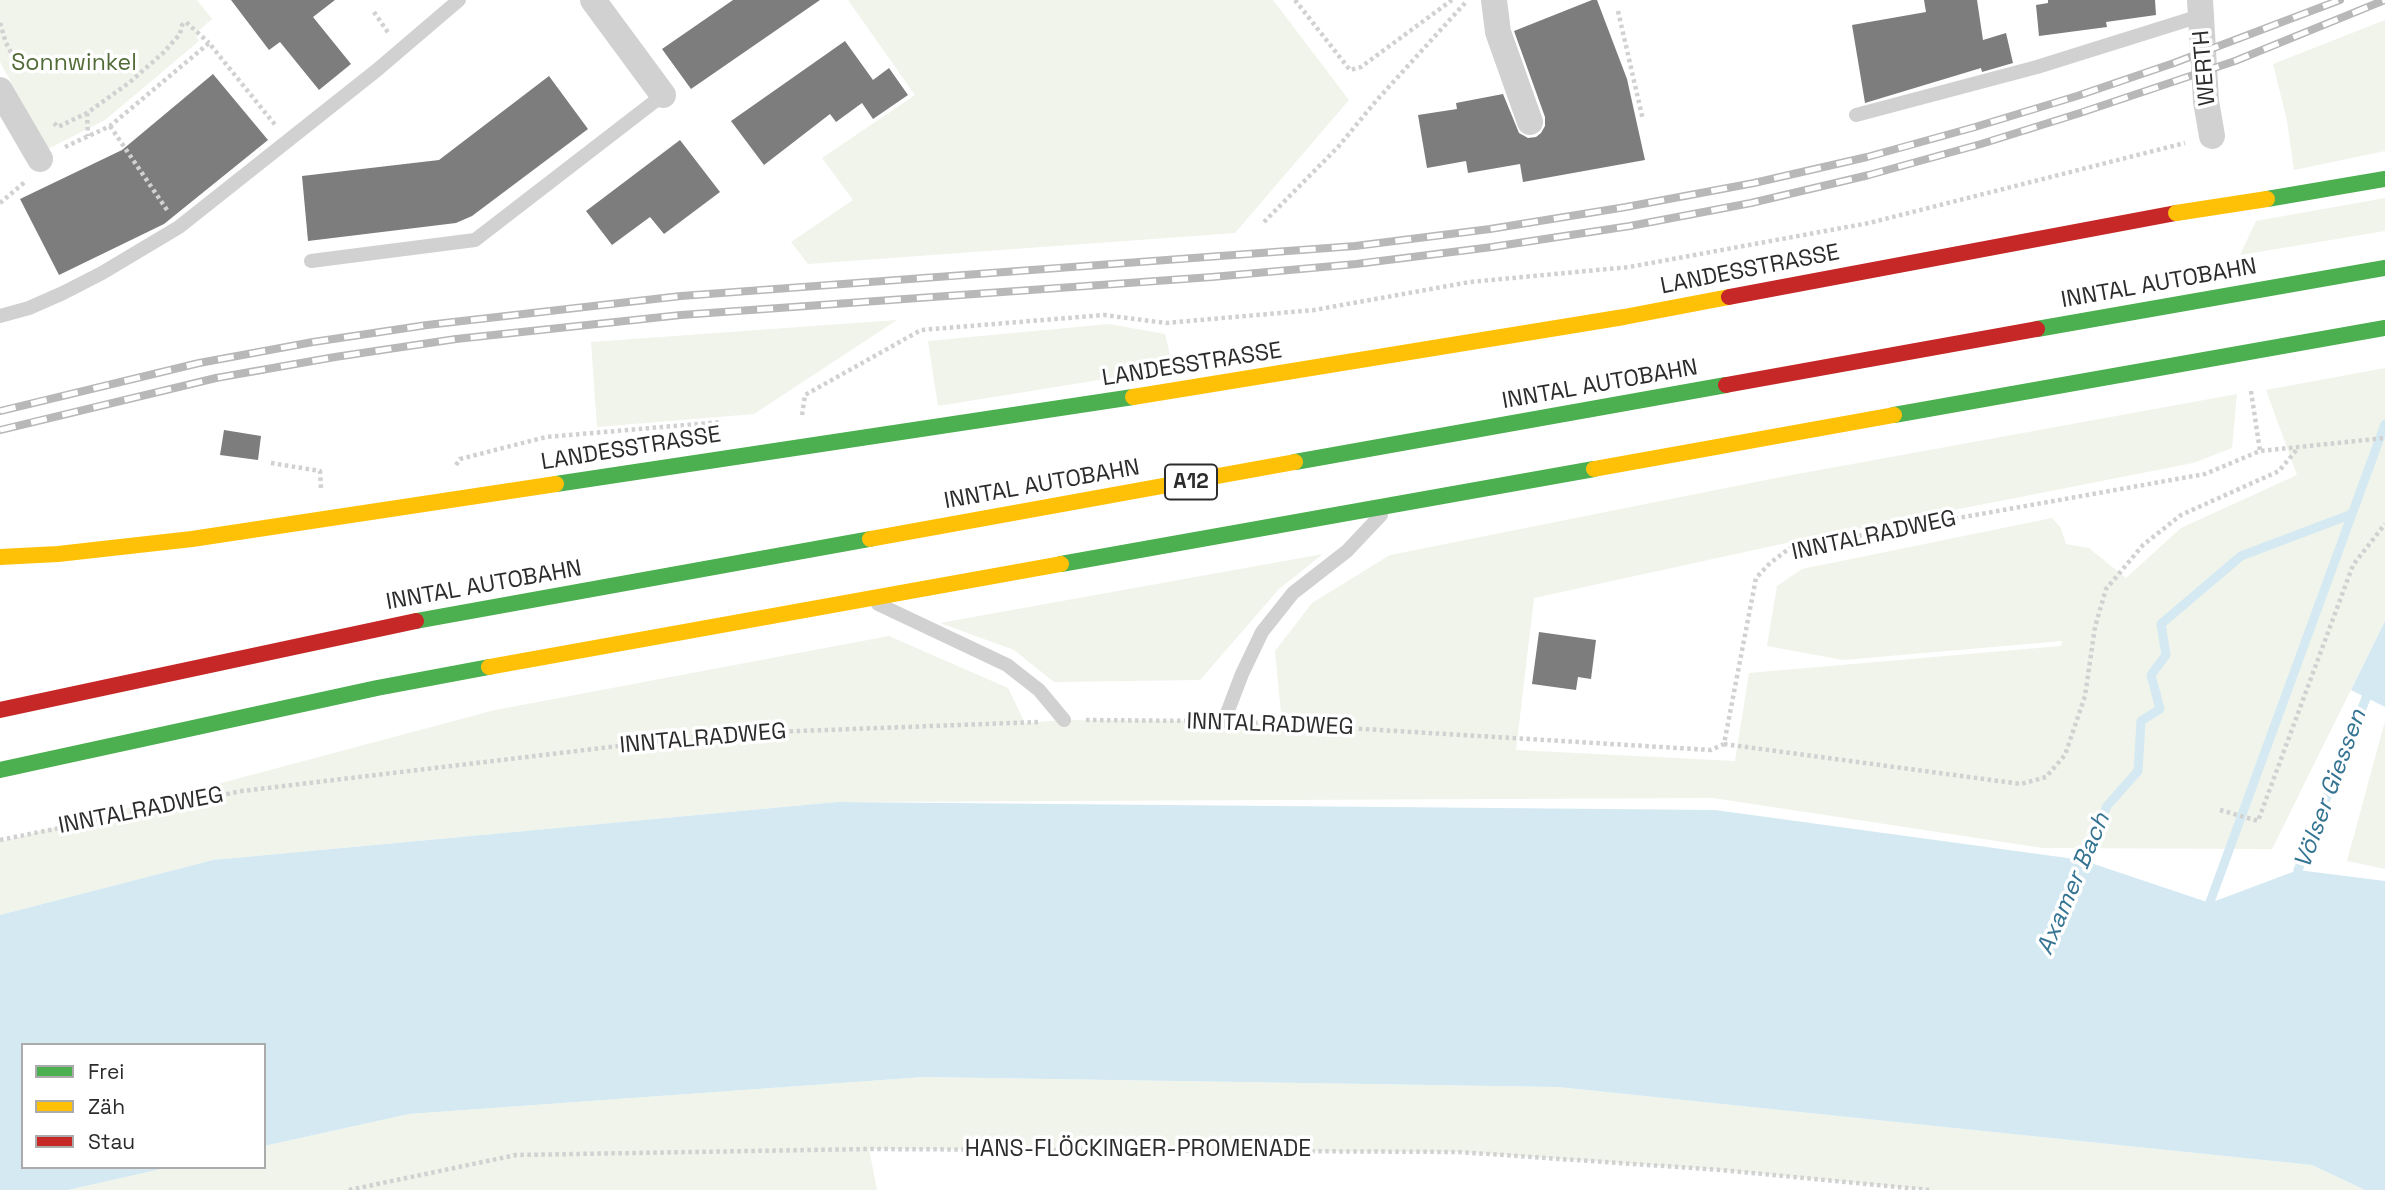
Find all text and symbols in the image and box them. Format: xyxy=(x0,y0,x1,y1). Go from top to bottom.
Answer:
street label: WERTH xyxy=(2188,29,2222,107)
park label: Sonnwinkel xyxy=(11,50,137,78)
street label: LANDESSTRASSE xyxy=(1658,239,1842,301)
street label: INNTAL AUTOBAHN xyxy=(2059,253,2259,315)
street label: LANDESSTRASSE xyxy=(1100,337,1284,393)
street label: INNTAL AUTOBAHN xyxy=(1500,354,1700,416)
street label: LANDESSTRASSE xyxy=(539,421,723,477)
street label: INNTAL AUTOBAHN xyxy=(942,454,1142,516)
road number: A12 xyxy=(1165,464,1217,500)
street label: INNTALRADWEG xyxy=(1789,505,1959,567)
street label: INNTAL AUTOBAHN xyxy=(384,555,584,617)
water label: Völser Giessen xyxy=(2289,706,2373,872)
street label: INNTALRADWEG xyxy=(1186,708,1354,742)
street label: INNTALRADWEG xyxy=(618,718,788,760)
street label: INNTALRADWEG xyxy=(56,781,226,841)
water label: Axamer Bach xyxy=(2031,809,2117,959)
legend xyxy=(21,1043,266,1169)
text: Frei xyxy=(88,1058,124,1085)
text: Zäh xyxy=(88,1093,125,1120)
text: Stau xyxy=(88,1128,135,1155)
street label: HANS-FLÖCKINGER-PROMENADE xyxy=(965,1136,1311,1164)

